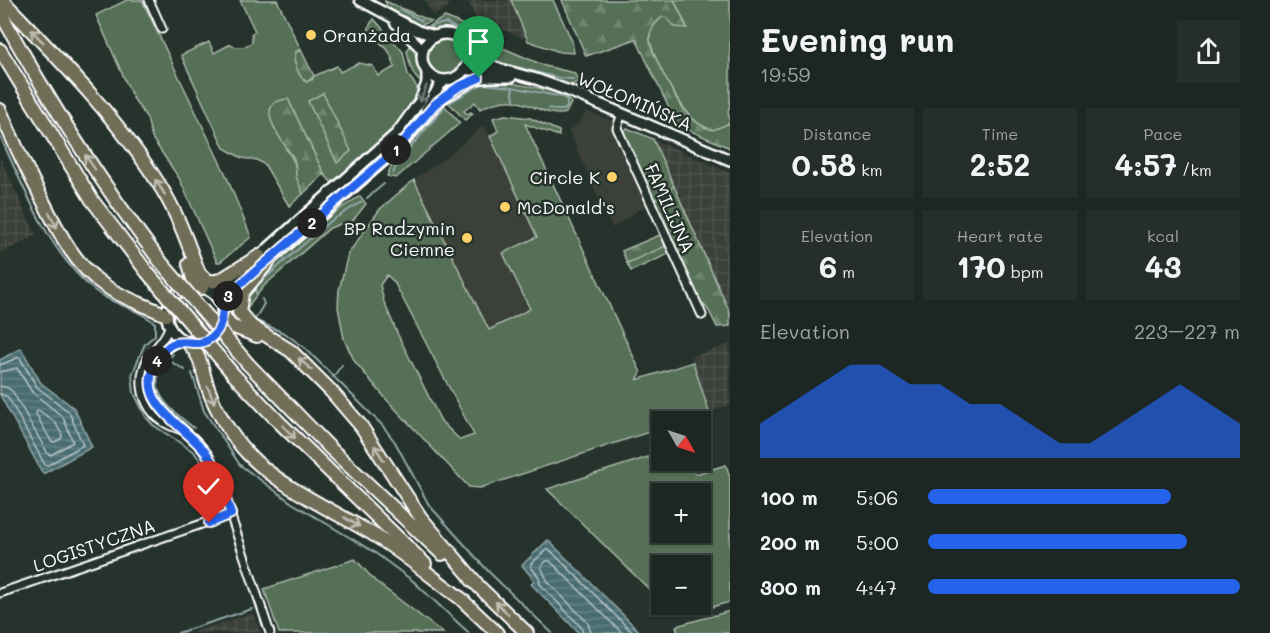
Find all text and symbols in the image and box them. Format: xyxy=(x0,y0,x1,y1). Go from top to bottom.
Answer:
pin xyxy=(453,16,504,78)
text: Evening run xyxy=(760,17,954,60)
button: share xyxy=(1177,20,1240,83)
place label: Oranżada xyxy=(323,23,411,47)
icon: arrive xyxy=(462,25,495,58)
marker: Oranżada xyxy=(304,28,318,42)
one-way arrow xyxy=(30,29,44,44)
text: 19:59 xyxy=(760,61,810,87)
street label: WOŁOMIŃSKA xyxy=(574,66,696,136)
one-way arrow xyxy=(416,84,428,102)
text: Distance xyxy=(803,123,871,144)
text: Time xyxy=(982,123,1018,144)
text: Pace xyxy=(1143,123,1183,144)
pin: 1 xyxy=(381,135,411,165)
text: 1 xyxy=(392,139,400,160)
text: 0.58 xyxy=(791,144,856,184)
text: 2:52 xyxy=(970,144,1030,184)
text: 4:57 xyxy=(1114,144,1177,184)
one-way arrow xyxy=(84,154,96,171)
street label: FAMILIJNA xyxy=(640,159,700,257)
text: km xyxy=(856,159,883,180)
text: /km xyxy=(1177,159,1212,180)
place label: Circle K xyxy=(530,165,600,189)
marker: Circle K xyxy=(605,170,619,184)
one-way arrow xyxy=(154,179,166,196)
place label: McDonald's xyxy=(517,195,615,219)
marker: McDonald's xyxy=(498,200,512,214)
pin: 2 xyxy=(297,208,327,238)
one-way arrow xyxy=(47,211,59,229)
text: 2 xyxy=(308,212,316,233)
place label: BP Radzymin Ciemne xyxy=(344,216,455,261)
text: Elevation xyxy=(801,225,873,246)
text: Heart rate xyxy=(957,225,1043,246)
text: kcal xyxy=(1147,225,1179,246)
marker: BP Radzymin Ciemne xyxy=(460,231,474,245)
text: 6 xyxy=(819,246,837,286)
text: 170 xyxy=(956,246,1006,286)
text: 43 xyxy=(1144,246,1182,286)
text: m xyxy=(837,261,855,282)
text: bpm xyxy=(1006,261,1044,282)
pin: 3 xyxy=(213,281,243,311)
text: 3 xyxy=(223,285,233,306)
text: Elevation xyxy=(760,318,850,344)
text: 223–227 m xyxy=(1134,318,1240,344)
pin: 4 xyxy=(142,346,172,376)
text: 4 xyxy=(152,350,162,371)
one-way arrow xyxy=(298,357,313,371)
one-way arrow xyxy=(206,386,217,404)
north arrow xyxy=(651,411,711,471)
map controls xyxy=(651,411,711,615)
one-way arrow xyxy=(282,425,297,439)
one-way arrow xyxy=(373,445,386,462)
pin xyxy=(183,461,234,523)
icon: check xyxy=(192,470,225,503)
button: + xyxy=(651,483,711,543)
text: 100 m xyxy=(760,484,818,510)
text: 5:06 xyxy=(856,484,898,510)
street label: LOGISTYCZNA xyxy=(30,513,158,577)
one-way arrow xyxy=(343,517,360,529)
text: 200 m xyxy=(760,529,820,555)
text: 5:00 xyxy=(856,529,899,555)
button: − xyxy=(651,555,711,615)
text: 300 m xyxy=(760,574,821,600)
text: 4:47 xyxy=(856,574,897,600)
one-way arrow xyxy=(495,601,510,616)

